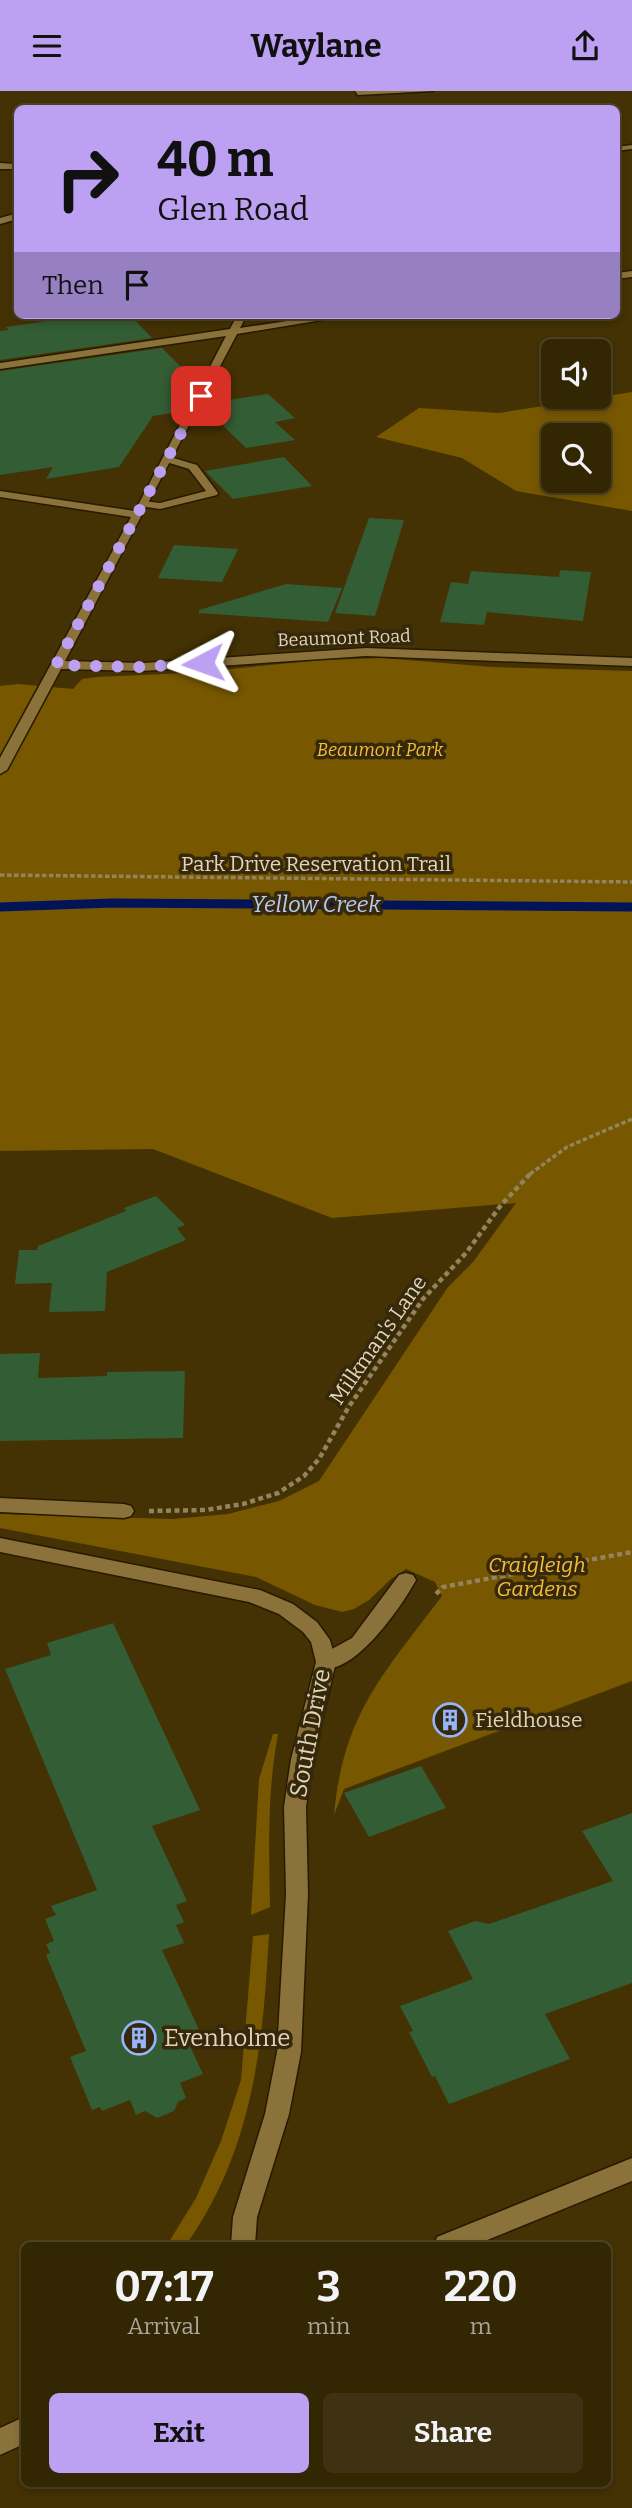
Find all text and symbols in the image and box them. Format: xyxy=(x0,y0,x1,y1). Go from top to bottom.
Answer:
icon: menu xyxy=(28,27,66,65)
text: Waylane xyxy=(250,27,382,65)
icon: share xyxy=(566,27,604,65)
text: 40 m xyxy=(157,130,274,189)
icon: right xyxy=(42,133,133,224)
text: Glen Road xyxy=(157,190,309,228)
icon: arrive xyxy=(118,266,156,304)
text: Then xyxy=(42,270,104,301)
map controls xyxy=(541,339,611,493)
button: sound xyxy=(541,339,611,409)
pin xyxy=(171,366,231,426)
icon: arrive xyxy=(182,377,220,415)
button: search xyxy=(541,423,611,493)
street label: Beaumont Road xyxy=(277,625,411,651)
position arrow xyxy=(166,626,240,700)
park label: Beaumont Park xyxy=(317,739,443,761)
street label: Park Drive Reservation Trail xyxy=(181,851,451,877)
water label: Yellow Creek xyxy=(251,890,381,918)
street label: Milkman's Lane xyxy=(324,1270,432,1410)
park label: Craigleigh Gardens xyxy=(488,1552,586,1602)
street label: South Drive xyxy=(284,1666,336,1800)
building icon: Fieldhouse xyxy=(431,1701,469,1739)
place label: Fieldhouse xyxy=(475,1707,582,1733)
building icon: Evenholme xyxy=(120,2019,158,2057)
place label: Evenholme xyxy=(164,2024,290,2052)
text: 07:17 xyxy=(114,2262,214,2312)
text: 3 xyxy=(317,2262,341,2312)
text: 220 xyxy=(444,2262,518,2312)
text: Arrival xyxy=(128,2312,200,2340)
text: min xyxy=(307,2312,350,2340)
text: m xyxy=(470,2312,492,2340)
button: Exit xyxy=(49,2393,309,2473)
button: Share xyxy=(323,2393,583,2473)

